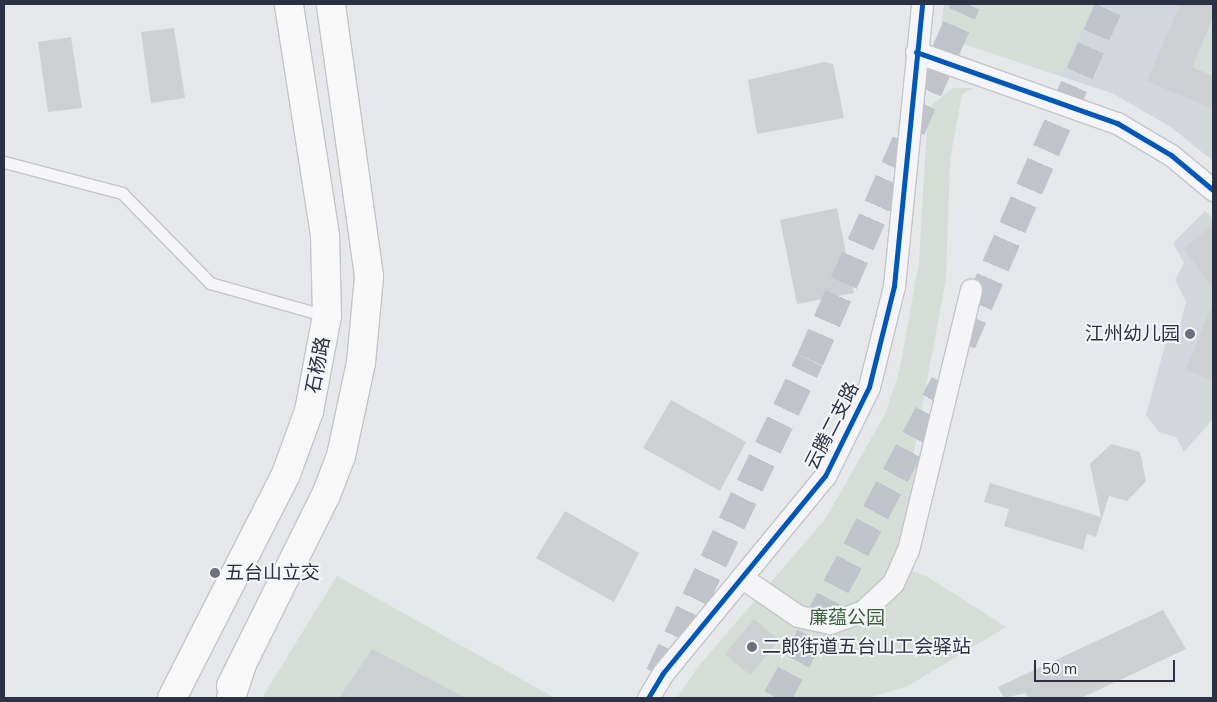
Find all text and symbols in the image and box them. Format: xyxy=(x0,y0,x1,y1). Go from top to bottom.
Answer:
place label: 江州幼儿园 xyxy=(1085,323,1180,345)
marker: 江州幼儿园 xyxy=(1184,328,1196,340)
street label: 石杨路 xyxy=(301,335,335,395)
street label: 云腾二支路 xyxy=(800,379,864,473)
place label: 五台山立交 xyxy=(225,562,320,584)
marker: 五台山立交 xyxy=(209,567,221,579)
park label: 廉蕴公园 xyxy=(809,607,885,629)
place label: 二郎街道五台山工会驿站 xyxy=(762,636,971,658)
marker: 二郎街道五台山工会驿站 xyxy=(746,641,758,653)
scale bar xyxy=(1037,650,1178,682)
text: 50 m xyxy=(1042,659,1077,678)

